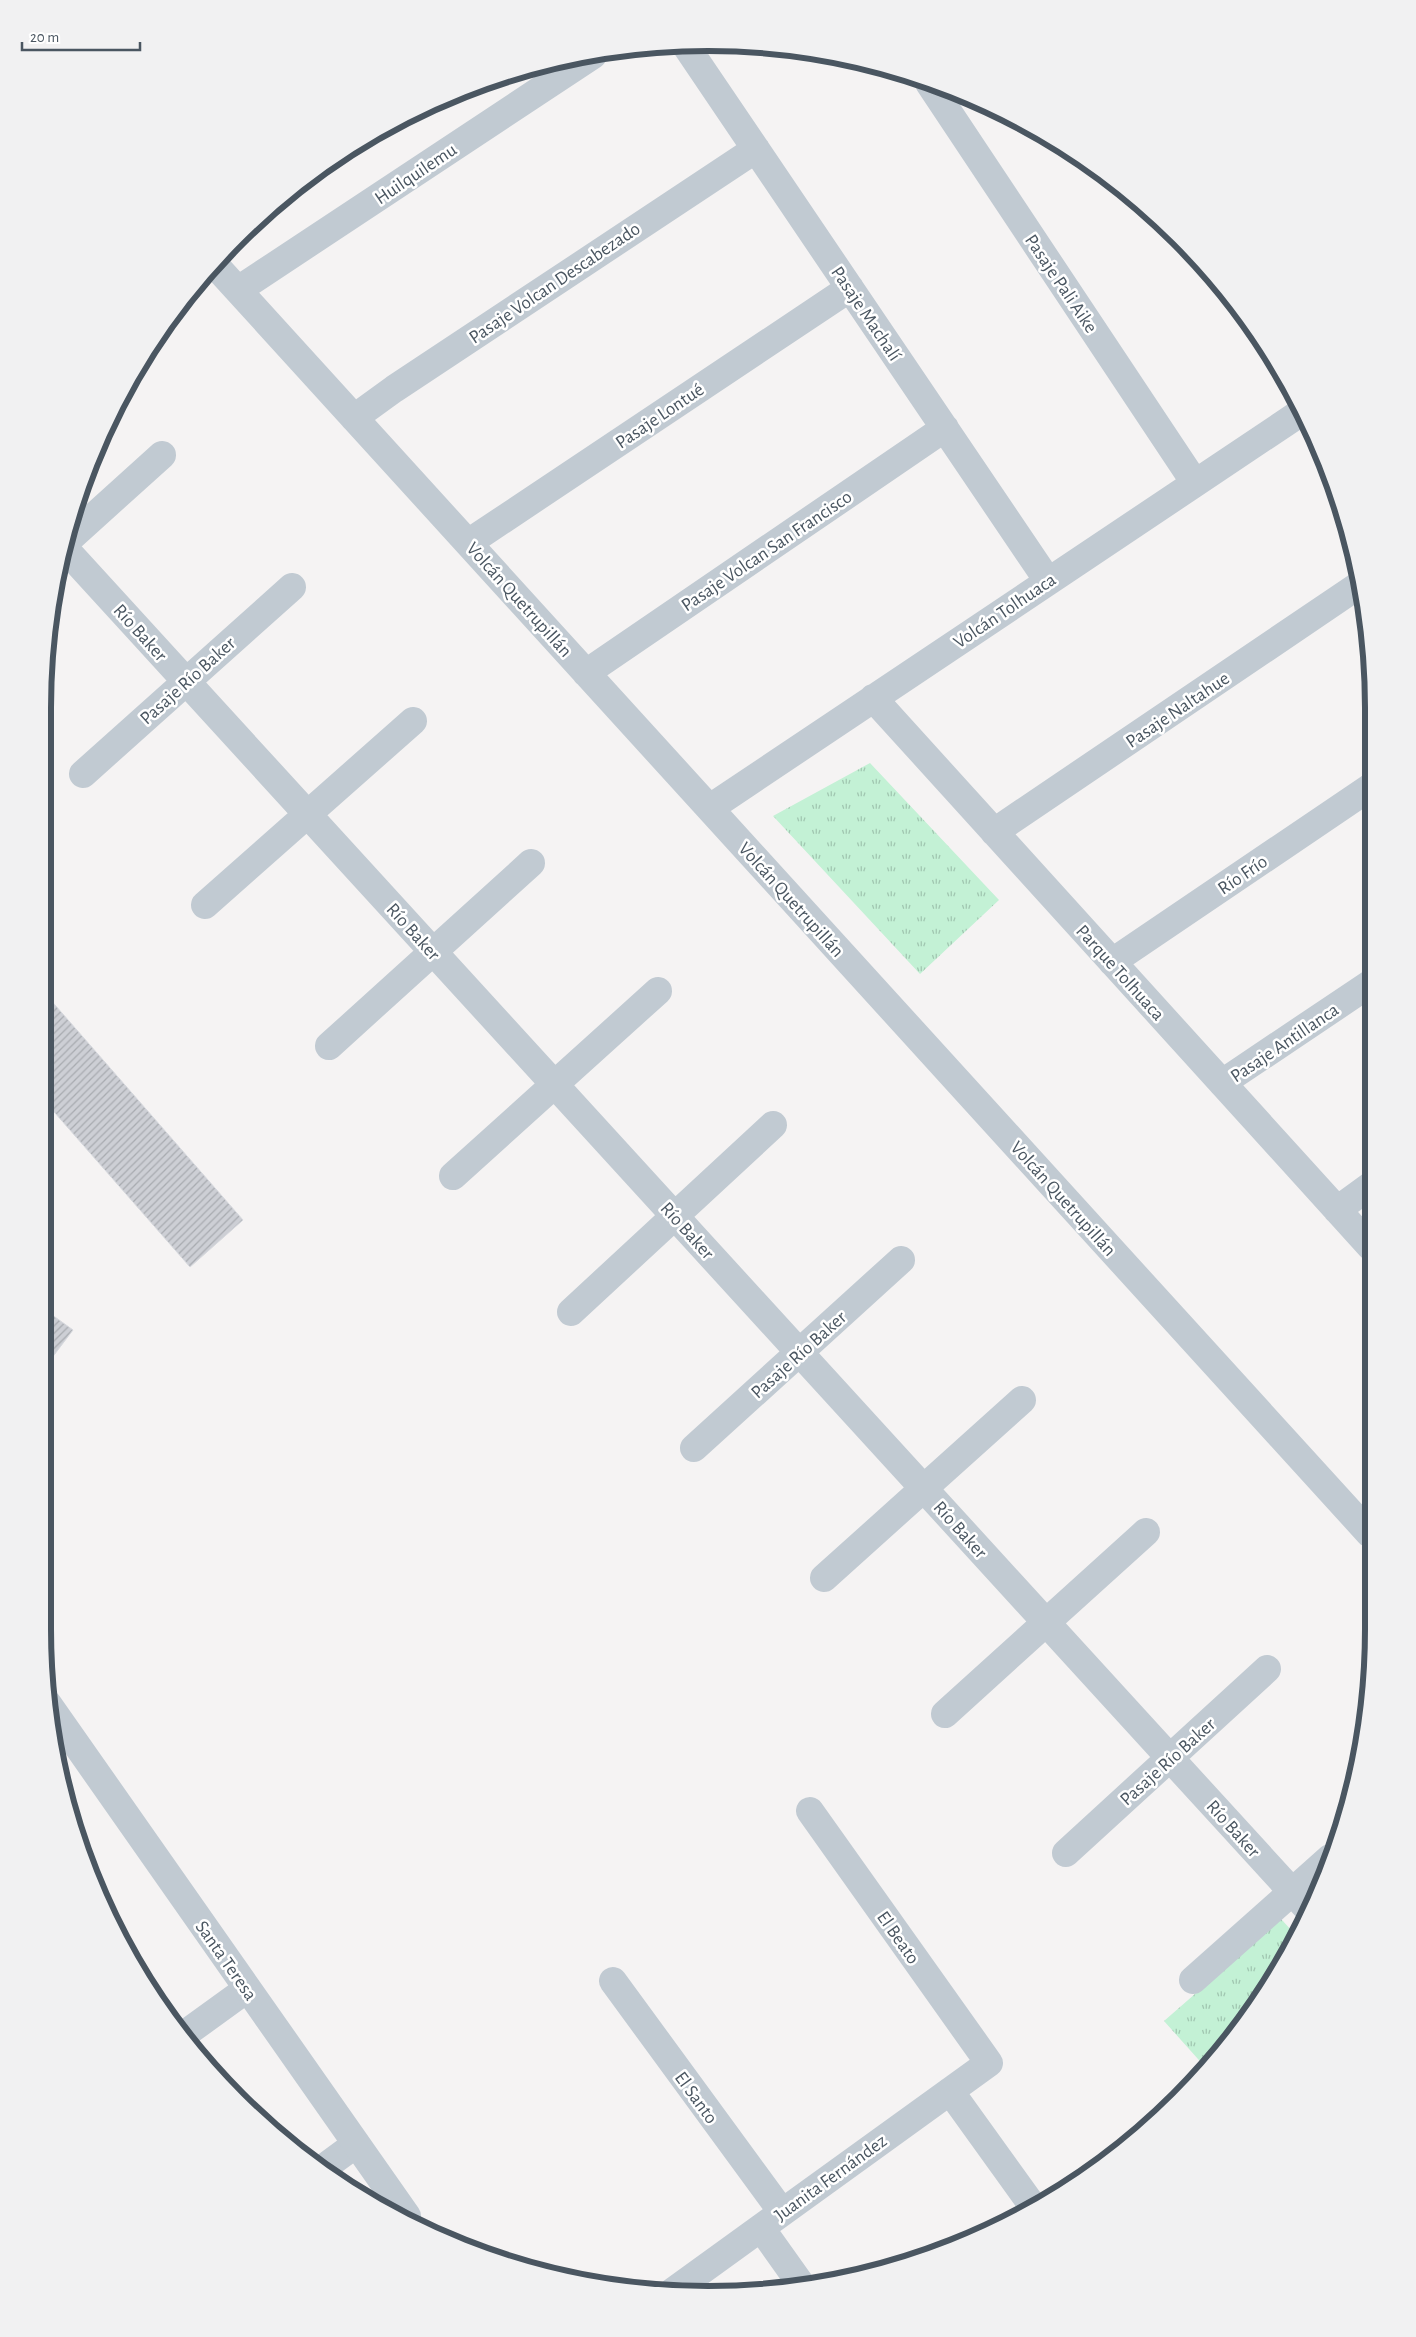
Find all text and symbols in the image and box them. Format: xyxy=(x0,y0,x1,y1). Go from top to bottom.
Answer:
scale bar xyxy=(22,20,140,52)
text: 20 m xyxy=(30,30,59,45)
street label: Huilquilemu xyxy=(372,140,460,208)
street label: Pasaje Volcan Descabezado xyxy=(466,219,644,348)
street label: Pasaje Pali Aike xyxy=(1021,231,1101,336)
street label: Pasaje Machalí xyxy=(827,263,905,365)
street label: Pasaje Lontué xyxy=(612,380,707,453)
street label: Pasaje Volcan San Francisco xyxy=(678,487,855,615)
street label: Volcán Quetrupillán xyxy=(463,539,575,661)
street label: Volcán Tolhuaca xyxy=(950,570,1060,652)
street label: Río Baker xyxy=(109,601,170,665)
street label: Pasaje Río Baker xyxy=(137,634,239,729)
street label: Pasaje Naltahue xyxy=(1123,669,1233,752)
street label: Volcán Quetrupillán xyxy=(735,839,847,961)
street label: Río Frío xyxy=(1215,852,1271,899)
street label: Río Baker xyxy=(382,900,443,964)
street label: Parque Tolhuaca xyxy=(1072,921,1168,1025)
street label: Pasaje Antillanca xyxy=(1227,1000,1342,1086)
street label: Volcán Quetrupillán xyxy=(1007,1138,1119,1260)
street label: Río Baker xyxy=(656,1199,717,1263)
street label: Pasaje Río Baker xyxy=(748,1308,850,1403)
street label: Río Baker xyxy=(929,1498,990,1562)
street label: Pasaje Río Baker xyxy=(1117,1715,1219,1810)
street label: Río Baker xyxy=(1202,1797,1263,1861)
street label: El Beato xyxy=(873,1908,923,1968)
street label: Santa Teresa xyxy=(191,1918,260,2004)
street label: El Santo xyxy=(671,2068,721,2127)
street label: Juanita Fernández xyxy=(771,2131,891,2225)

